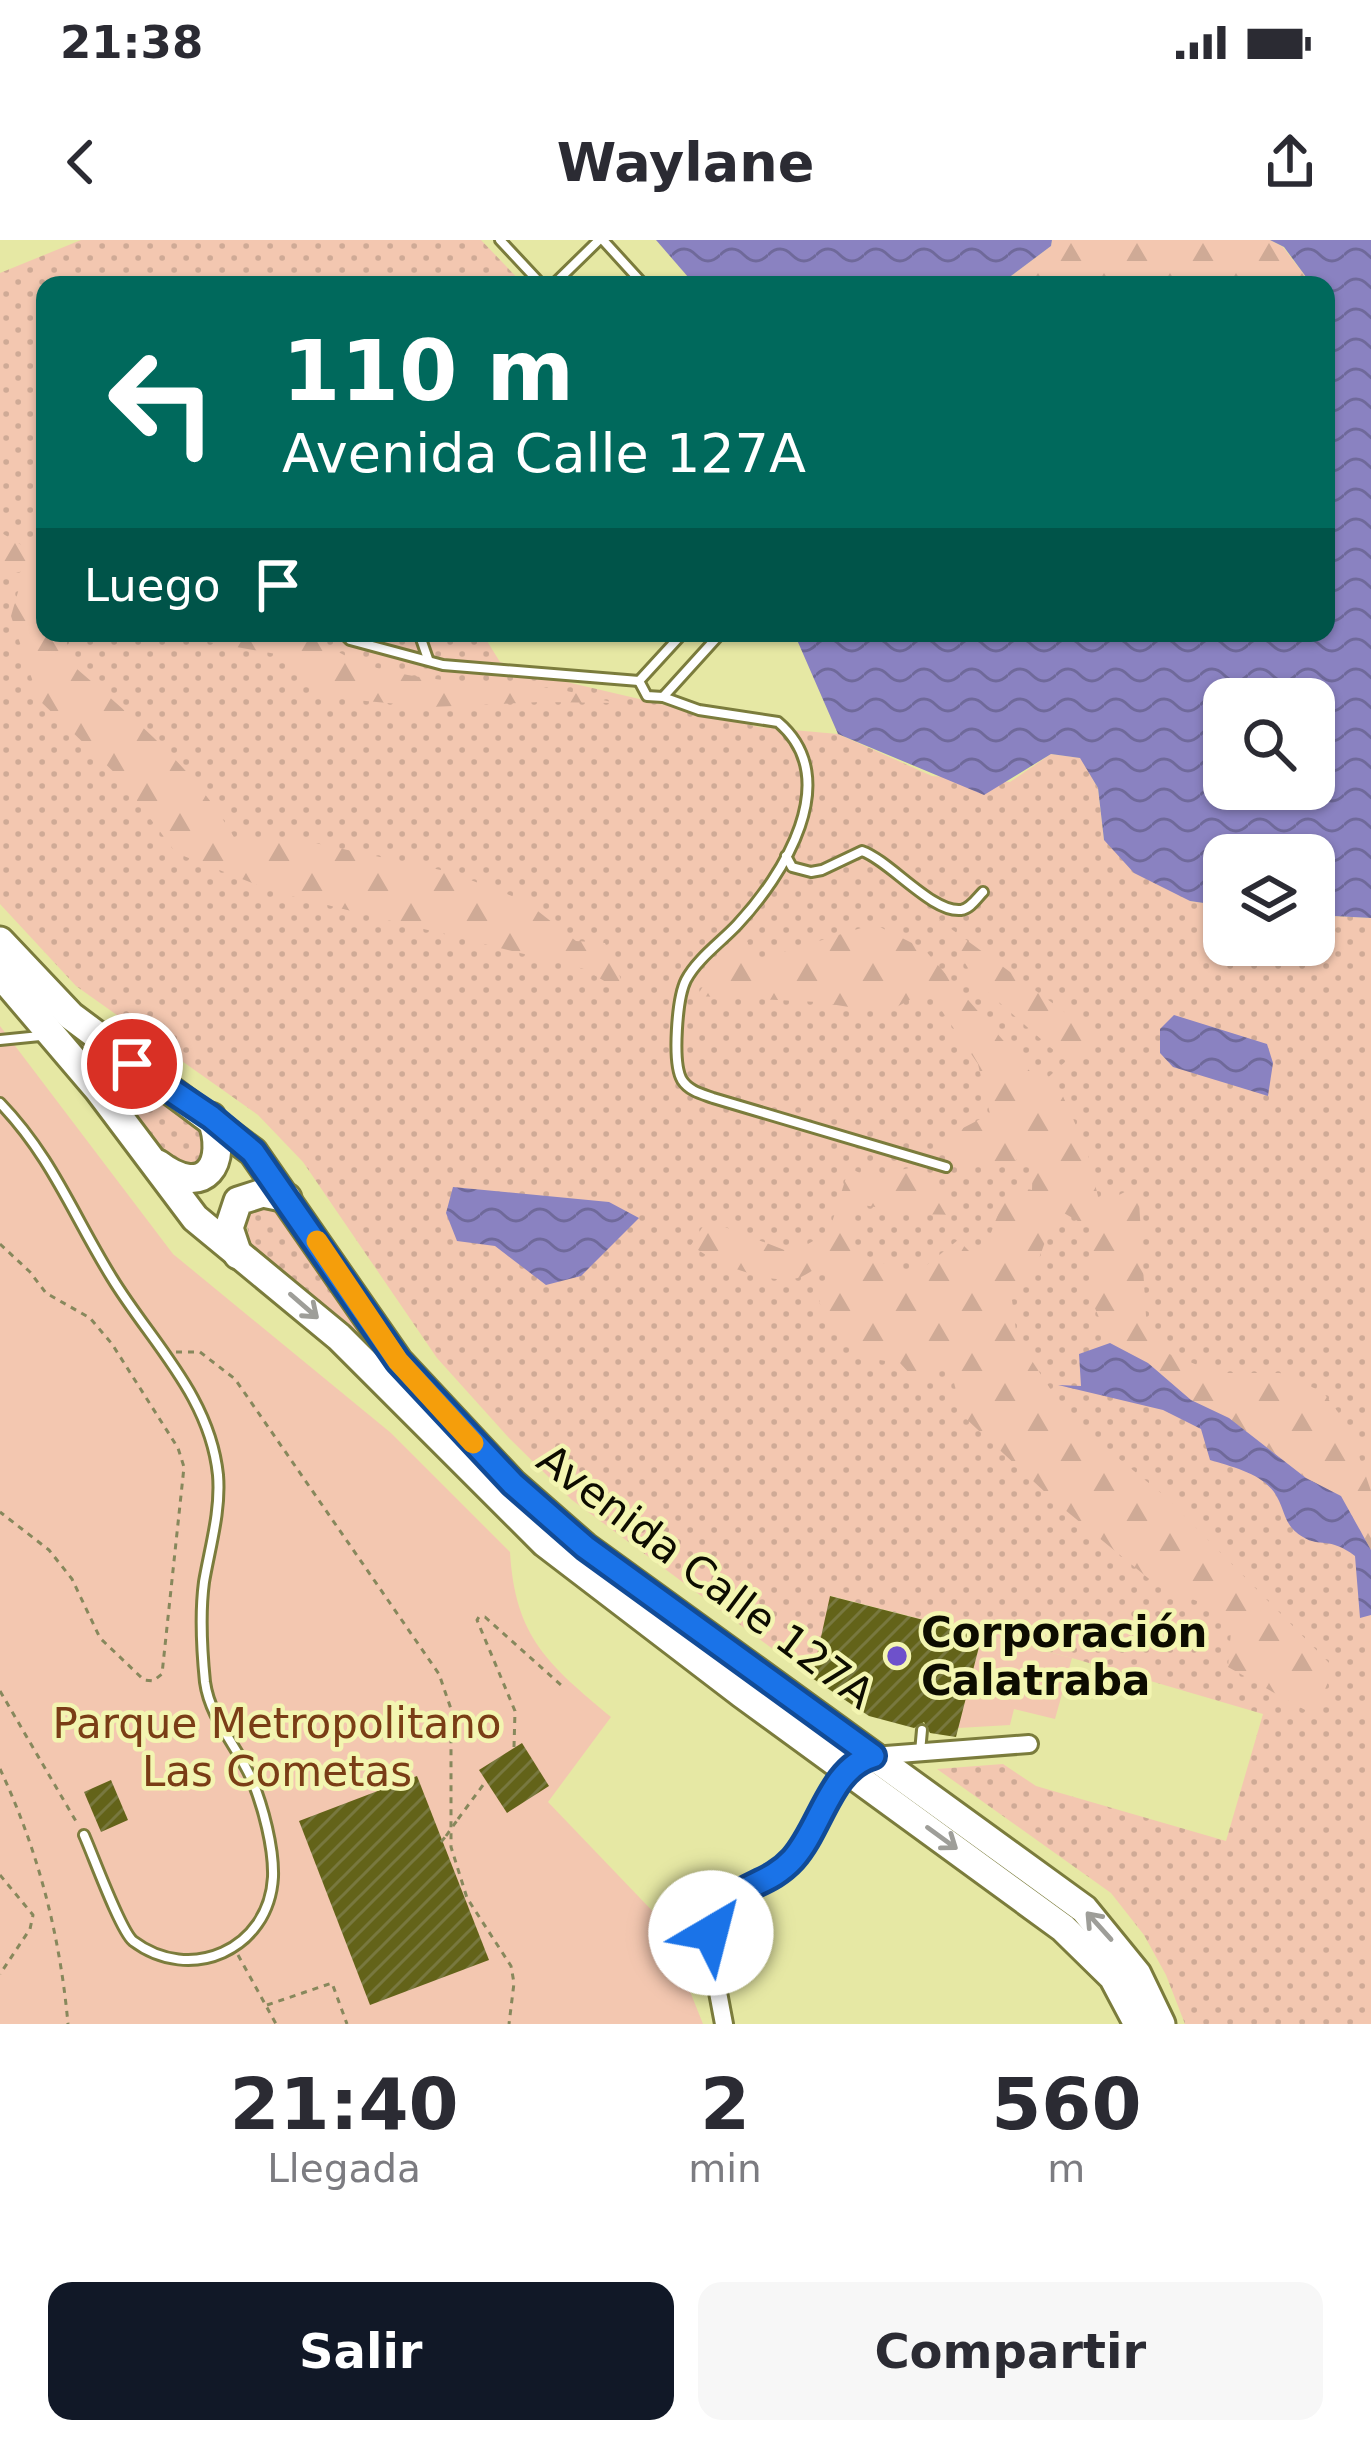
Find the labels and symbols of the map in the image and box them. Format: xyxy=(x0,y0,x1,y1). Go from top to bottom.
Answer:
pin xyxy=(81,1013,183,1115)
one-way arrow xyxy=(288,1292,319,1319)
street label: Avenida Calle 127A xyxy=(528,1434,883,1719)
place label: Corporación Calatraba xyxy=(921,1608,1207,1705)
marker: Corporación Calatraba xyxy=(884,1643,910,1669)
park label: Parque Metropolitano Las Cometas xyxy=(53,1699,501,1796)
one-way arrow xyxy=(925,1825,958,1850)
position arrow xyxy=(648,1870,774,1996)
one-way arrow xyxy=(1086,1911,1114,1941)

